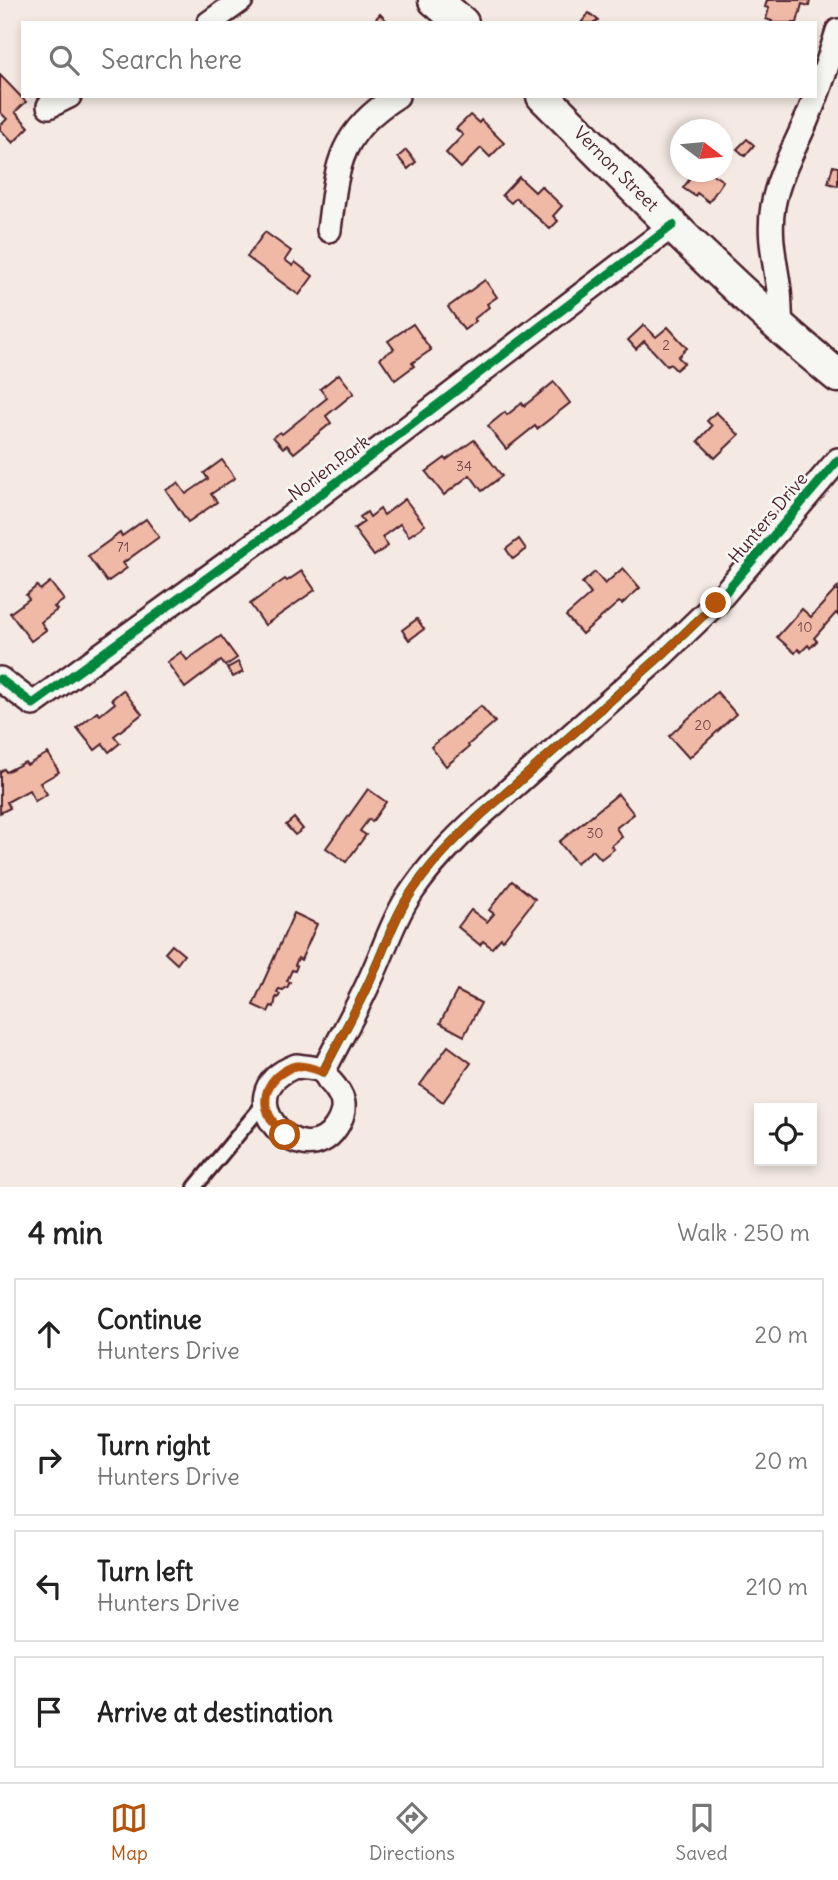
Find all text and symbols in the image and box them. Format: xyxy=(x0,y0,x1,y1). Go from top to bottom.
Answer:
search box xyxy=(21,21,817,98)
icon: search xyxy=(45,41,83,79)
text: Search here xyxy=(101,43,242,76)
north arrow xyxy=(670,119,733,182)
street label: Vernon Street xyxy=(569,121,664,216)
house number: 2 xyxy=(662,336,670,354)
street label: Norlen Park xyxy=(284,430,374,505)
house number: 34 xyxy=(456,457,472,475)
street label: Hunters Drive xyxy=(723,468,812,568)
house number: 71 xyxy=(117,538,129,556)
route end xyxy=(700,587,731,618)
house number: 10 xyxy=(798,618,812,636)
house number: 20 xyxy=(695,716,711,734)
house number: 30 xyxy=(586,824,604,842)
map controls xyxy=(754,1103,817,1166)
button: locate xyxy=(754,1103,817,1166)
route start xyxy=(269,1119,300,1150)
text: 4 min xyxy=(28,1214,103,1252)
text: Walk · 250 m xyxy=(677,1218,810,1247)
text: Continue xyxy=(97,1303,202,1336)
icon: ahead xyxy=(30,1315,68,1353)
text: 20 m xyxy=(755,1320,808,1349)
text: Hunters Drive xyxy=(97,1336,240,1365)
text: Turn right xyxy=(97,1429,210,1462)
icon: right xyxy=(30,1441,68,1479)
text: 20 m xyxy=(755,1446,808,1475)
text: Hunters Drive xyxy=(97,1462,240,1491)
text: Turn left xyxy=(97,1555,193,1588)
icon: left xyxy=(30,1567,68,1605)
text: 210 m xyxy=(745,1572,808,1601)
text: Hunters Drive xyxy=(97,1588,240,1617)
icon: arrive xyxy=(30,1693,68,1731)
text: Arrive at destination xyxy=(97,1696,333,1729)
tab: Map xyxy=(110,1799,148,1865)
tab: Directions xyxy=(369,1799,455,1865)
tab: Saved xyxy=(676,1799,728,1865)

